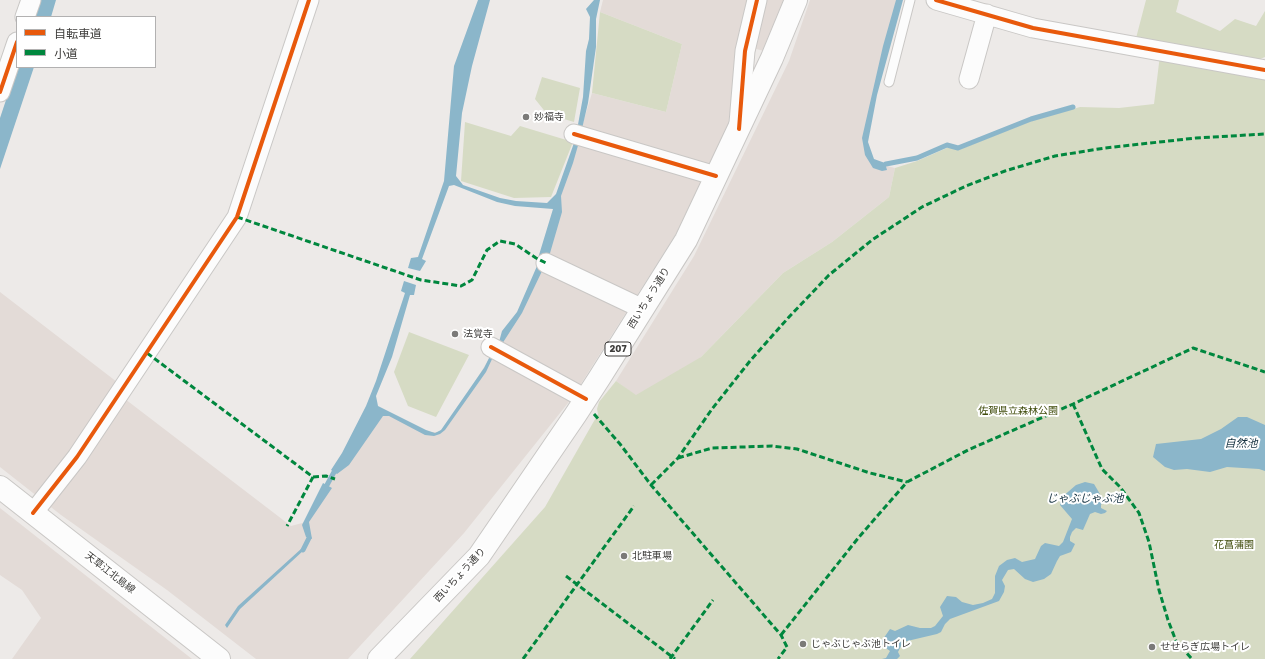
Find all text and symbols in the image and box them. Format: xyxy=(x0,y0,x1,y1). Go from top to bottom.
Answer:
legend xyxy=(16,16,156,68)
text: 自転車道 xyxy=(54,27,102,41)
text: 小道 xyxy=(54,47,78,61)
place label: 妙福寺 xyxy=(534,111,564,123)
marker: 妙福寺 xyxy=(521,112,531,122)
street label: 西いちょう通り xyxy=(625,265,673,331)
place label: 法覚寺 xyxy=(463,328,493,340)
marker: 法覚寺 xyxy=(450,329,460,339)
road number: 207 xyxy=(605,342,631,356)
park label: 佐賀県立森林公園 xyxy=(978,405,1058,417)
water label: 自然池 xyxy=(1225,437,1257,451)
water label: じゃぶじゃぶ池 xyxy=(1047,492,1123,506)
park label: 花菖蒲園 xyxy=(1214,539,1254,551)
street label: 西いちょう通り xyxy=(432,545,488,605)
street label: 天草江北島線 xyxy=(83,550,137,596)
place label: 北駐車場 xyxy=(632,550,672,562)
marker: 北駐車場 xyxy=(619,551,629,561)
place label: じゃぶじゃぶ池トイレ xyxy=(811,638,911,650)
marker: じゃぶじゃぶ池トイレ xyxy=(798,639,808,649)
place label: せせらぎ広場トイレ xyxy=(1160,641,1250,653)
marker: せせらぎ広場トイレ xyxy=(1147,642,1157,652)

